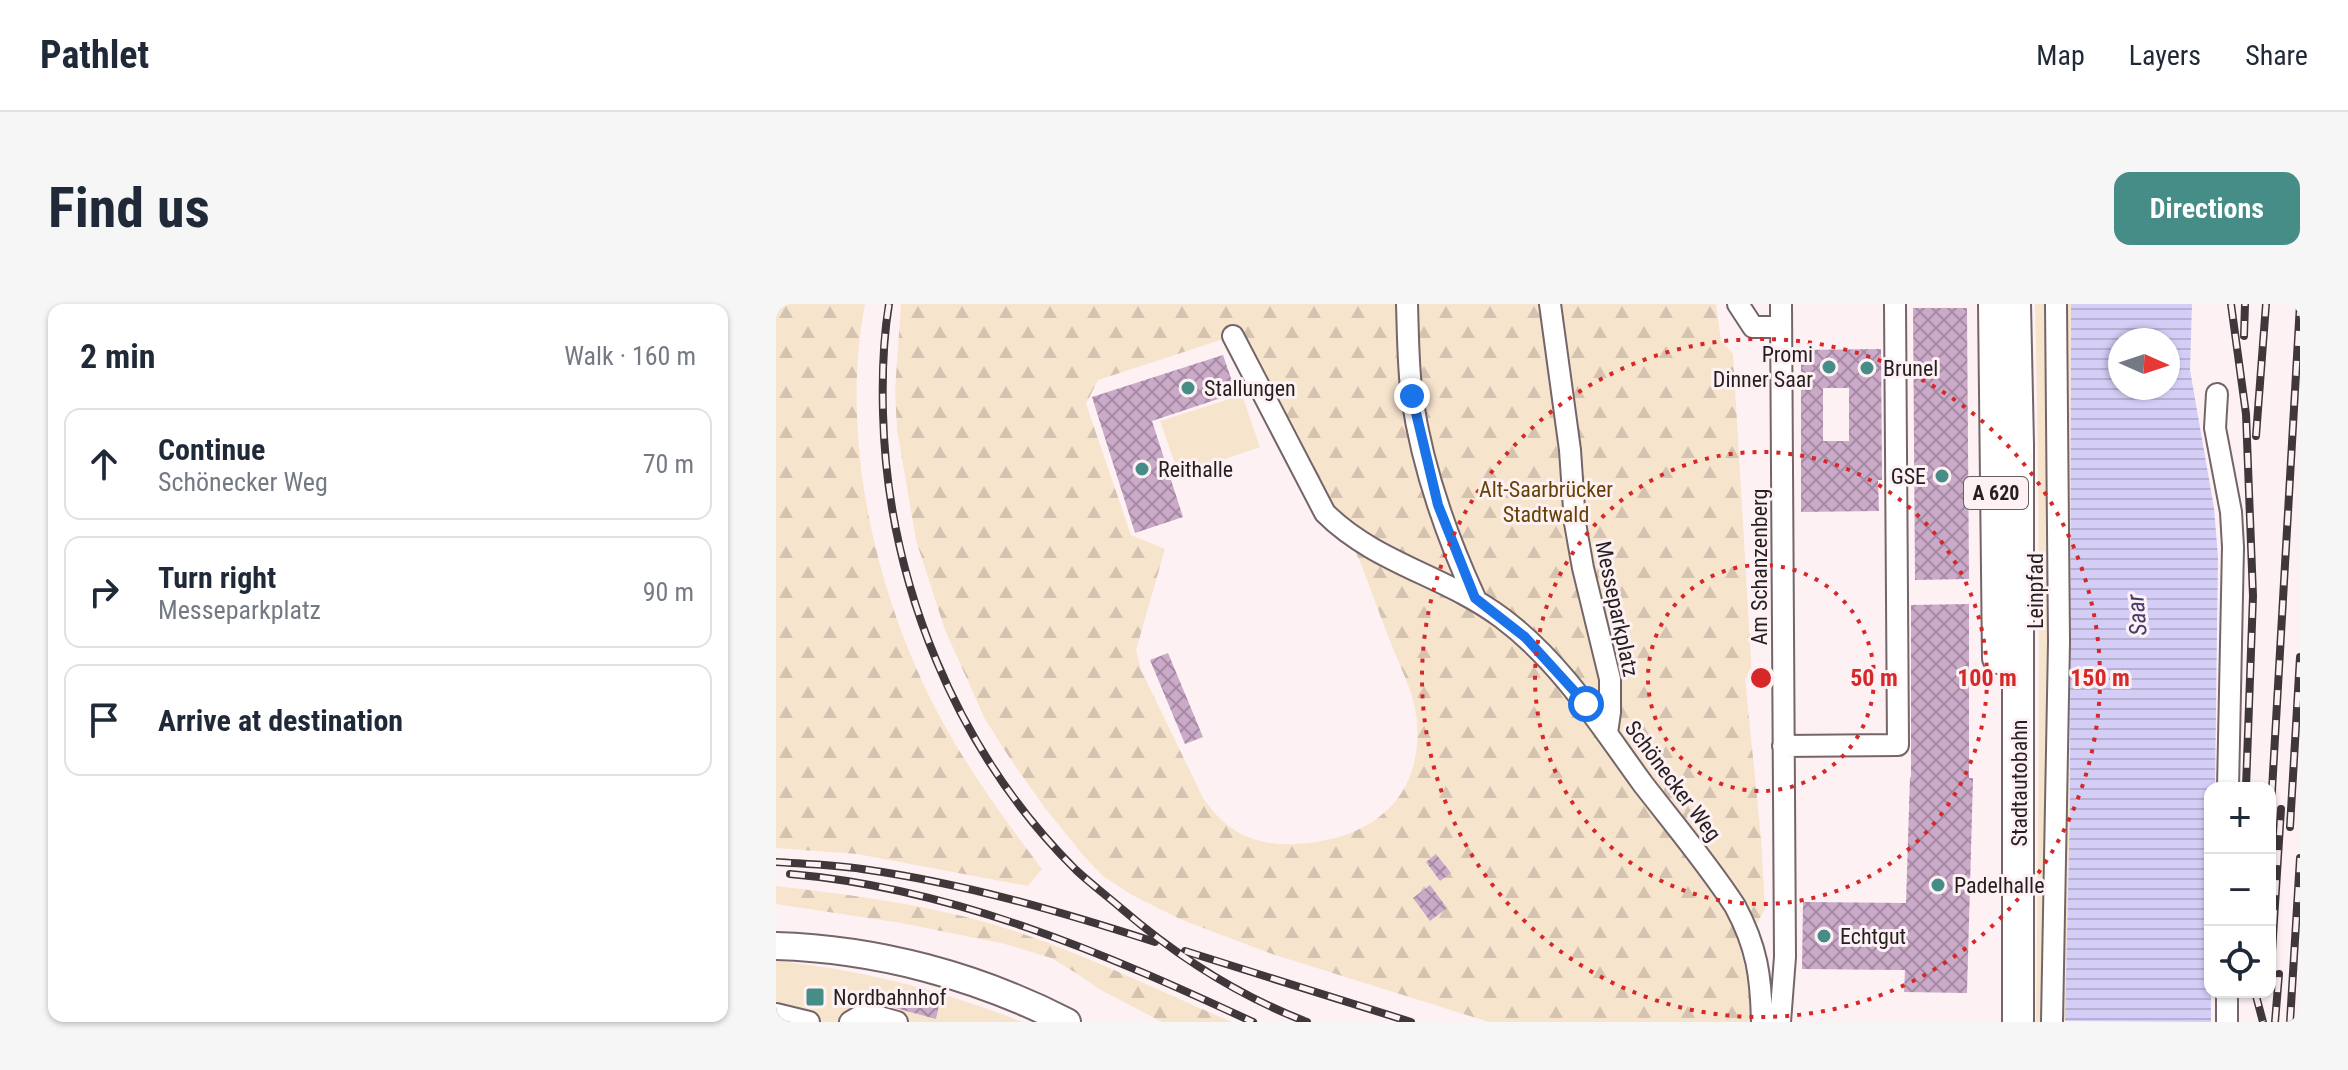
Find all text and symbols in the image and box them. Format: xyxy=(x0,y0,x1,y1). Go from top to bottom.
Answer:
text: Pathlet xyxy=(40,33,149,77)
text: Map xyxy=(2036,39,2085,72)
text: Layers xyxy=(2129,39,2201,72)
text: Share xyxy=(2245,39,2308,72)
button: Directions xyxy=(2114,172,2300,245)
text: Find us xyxy=(48,175,210,241)
north arrow xyxy=(2108,328,2180,400)
text: 2 min xyxy=(80,336,156,376)
text: Walk · 160 m xyxy=(564,341,696,371)
place label: Promi Dinner Saar xyxy=(1713,342,1813,392)
place label: Brunel xyxy=(1883,356,1938,381)
marker: Promi Dinner Saar xyxy=(1820,358,1838,376)
marker: Brunel xyxy=(1858,359,1876,377)
place label: Stallungen xyxy=(1204,376,1296,401)
route end xyxy=(1394,378,1430,414)
marker: Stallungen xyxy=(1179,379,1197,397)
text: Continue xyxy=(158,432,265,467)
icon: ahead xyxy=(82,442,126,486)
text: 70 m xyxy=(643,449,694,479)
place label: Reithalle xyxy=(1158,457,1233,482)
marker: Reithalle xyxy=(1133,460,1151,478)
place label: GSE xyxy=(1891,464,1926,489)
text: Schönecker Weg xyxy=(158,467,328,497)
marker: GSE xyxy=(1933,467,1951,485)
park label: Alt-Saarbrücker Stadtwald xyxy=(1479,477,1613,527)
road number: A 620 xyxy=(1964,477,2028,509)
street label: Am Schanzenberg xyxy=(1747,489,1772,645)
street label: Messeparkplatz xyxy=(1590,539,1644,679)
street label: Leinpfad xyxy=(2023,553,2048,629)
text: Turn right xyxy=(158,560,276,595)
icon: right xyxy=(82,570,126,614)
text: 90 m xyxy=(643,577,694,607)
water label: Saar xyxy=(2121,592,2153,637)
text: Messeparkplatz xyxy=(158,595,321,625)
centre of rings xyxy=(1747,664,1775,692)
text: 50 m xyxy=(1850,664,1898,692)
text: 100 m xyxy=(1957,664,2017,692)
text: 150 m xyxy=(2070,664,2130,692)
route start xyxy=(1568,686,1604,722)
icon: arrive xyxy=(82,698,126,742)
text: Arrive at destination xyxy=(158,703,403,738)
street label: Schönecker Weg xyxy=(1620,716,1726,846)
street label: Stadtautobahn xyxy=(2007,719,2032,847)
map controls xyxy=(2204,782,2276,998)
button: + xyxy=(2204,782,2276,854)
button: − xyxy=(2204,854,2276,926)
place label: Padelhalle xyxy=(1954,873,2044,898)
marker: Padelhalle xyxy=(1929,876,1947,894)
place label: Echtgut xyxy=(1840,924,1906,949)
button: locate xyxy=(2204,926,2276,998)
marker: Echtgut xyxy=(1815,927,1833,945)
place label: Nordbahnhof xyxy=(833,985,946,1010)
marker: Nordbahnhof xyxy=(804,986,826,1008)

